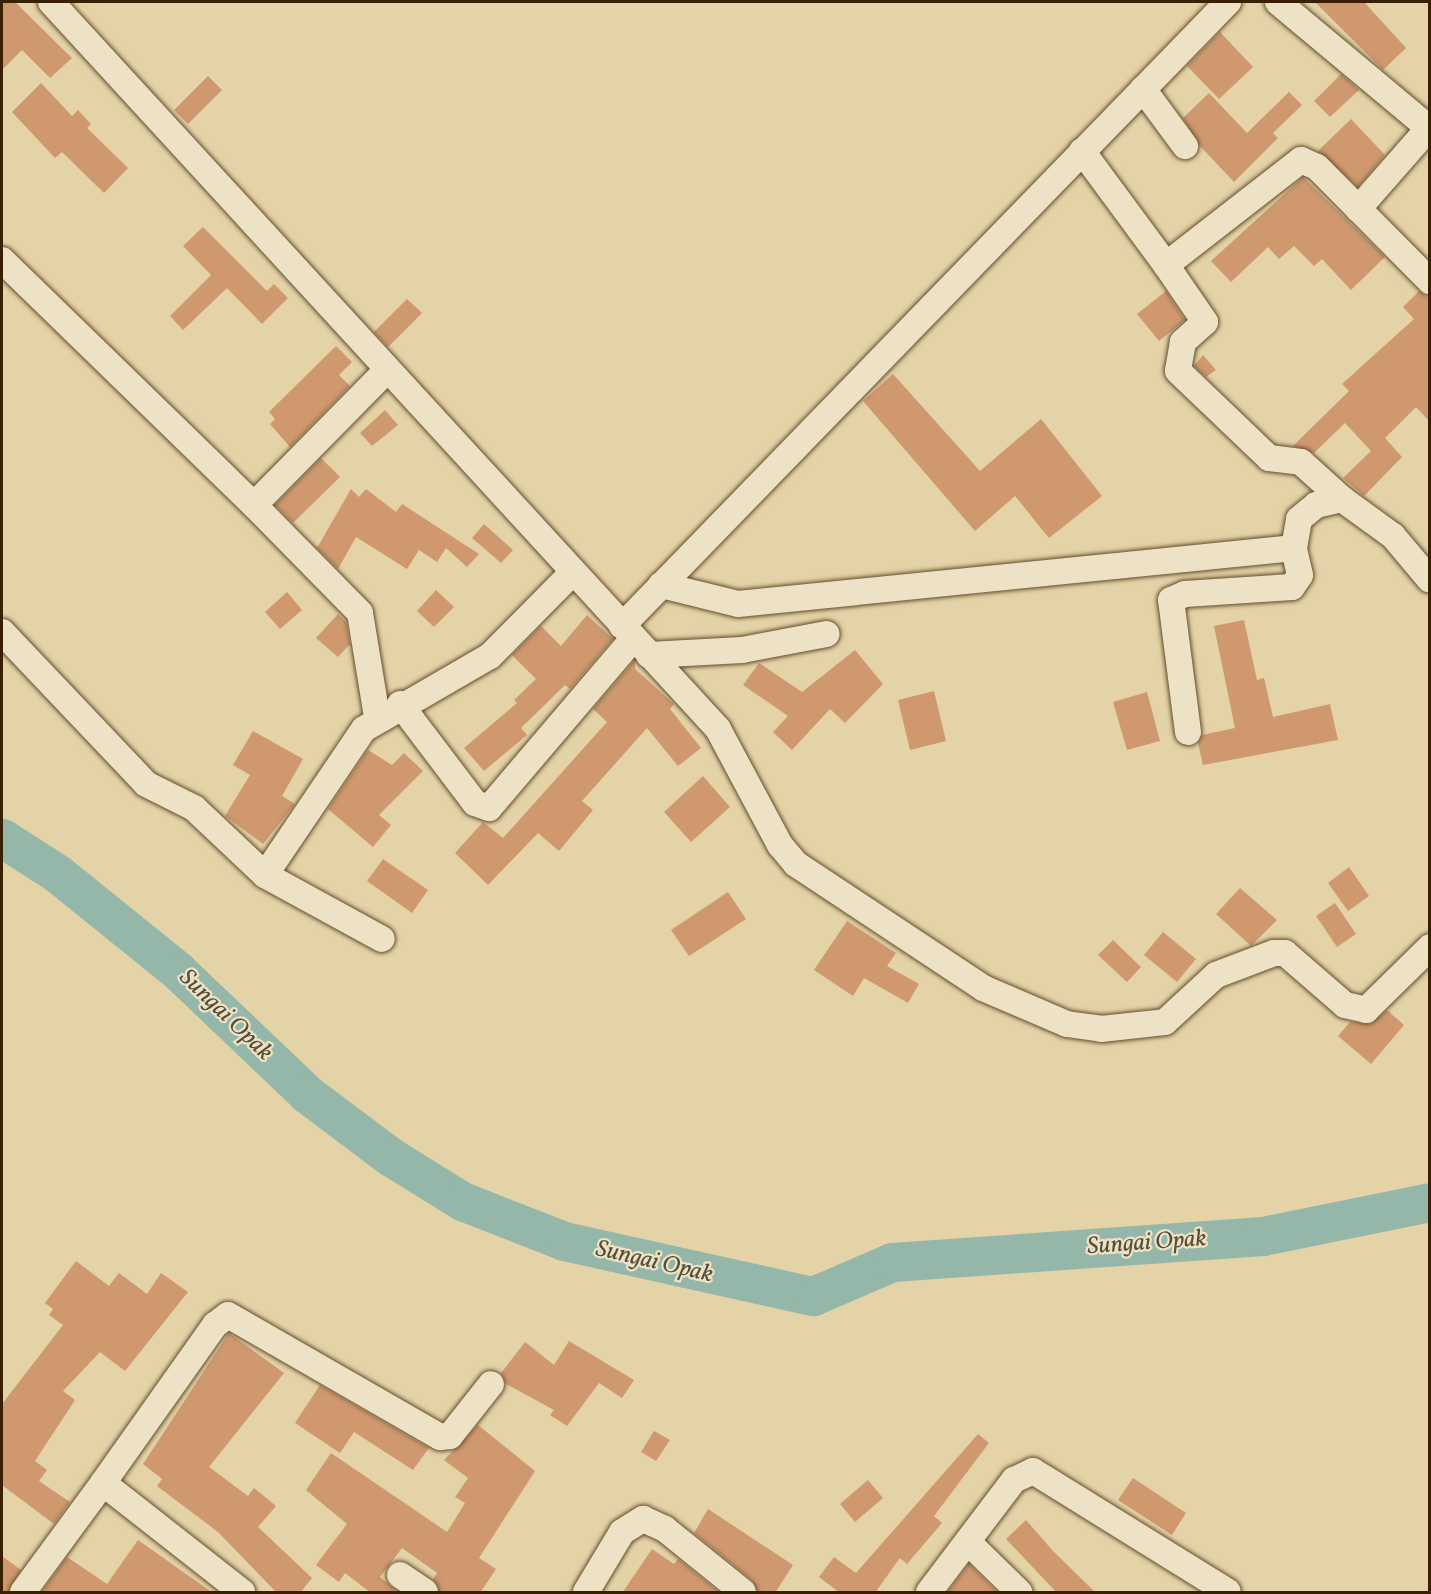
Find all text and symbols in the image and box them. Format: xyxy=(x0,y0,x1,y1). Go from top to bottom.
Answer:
water label: Sungai Opak xyxy=(172,964,278,1068)
water label: Sungai Opak xyxy=(1086,1225,1208,1263)
water label: Sungai Opak xyxy=(593,1236,715,1290)

